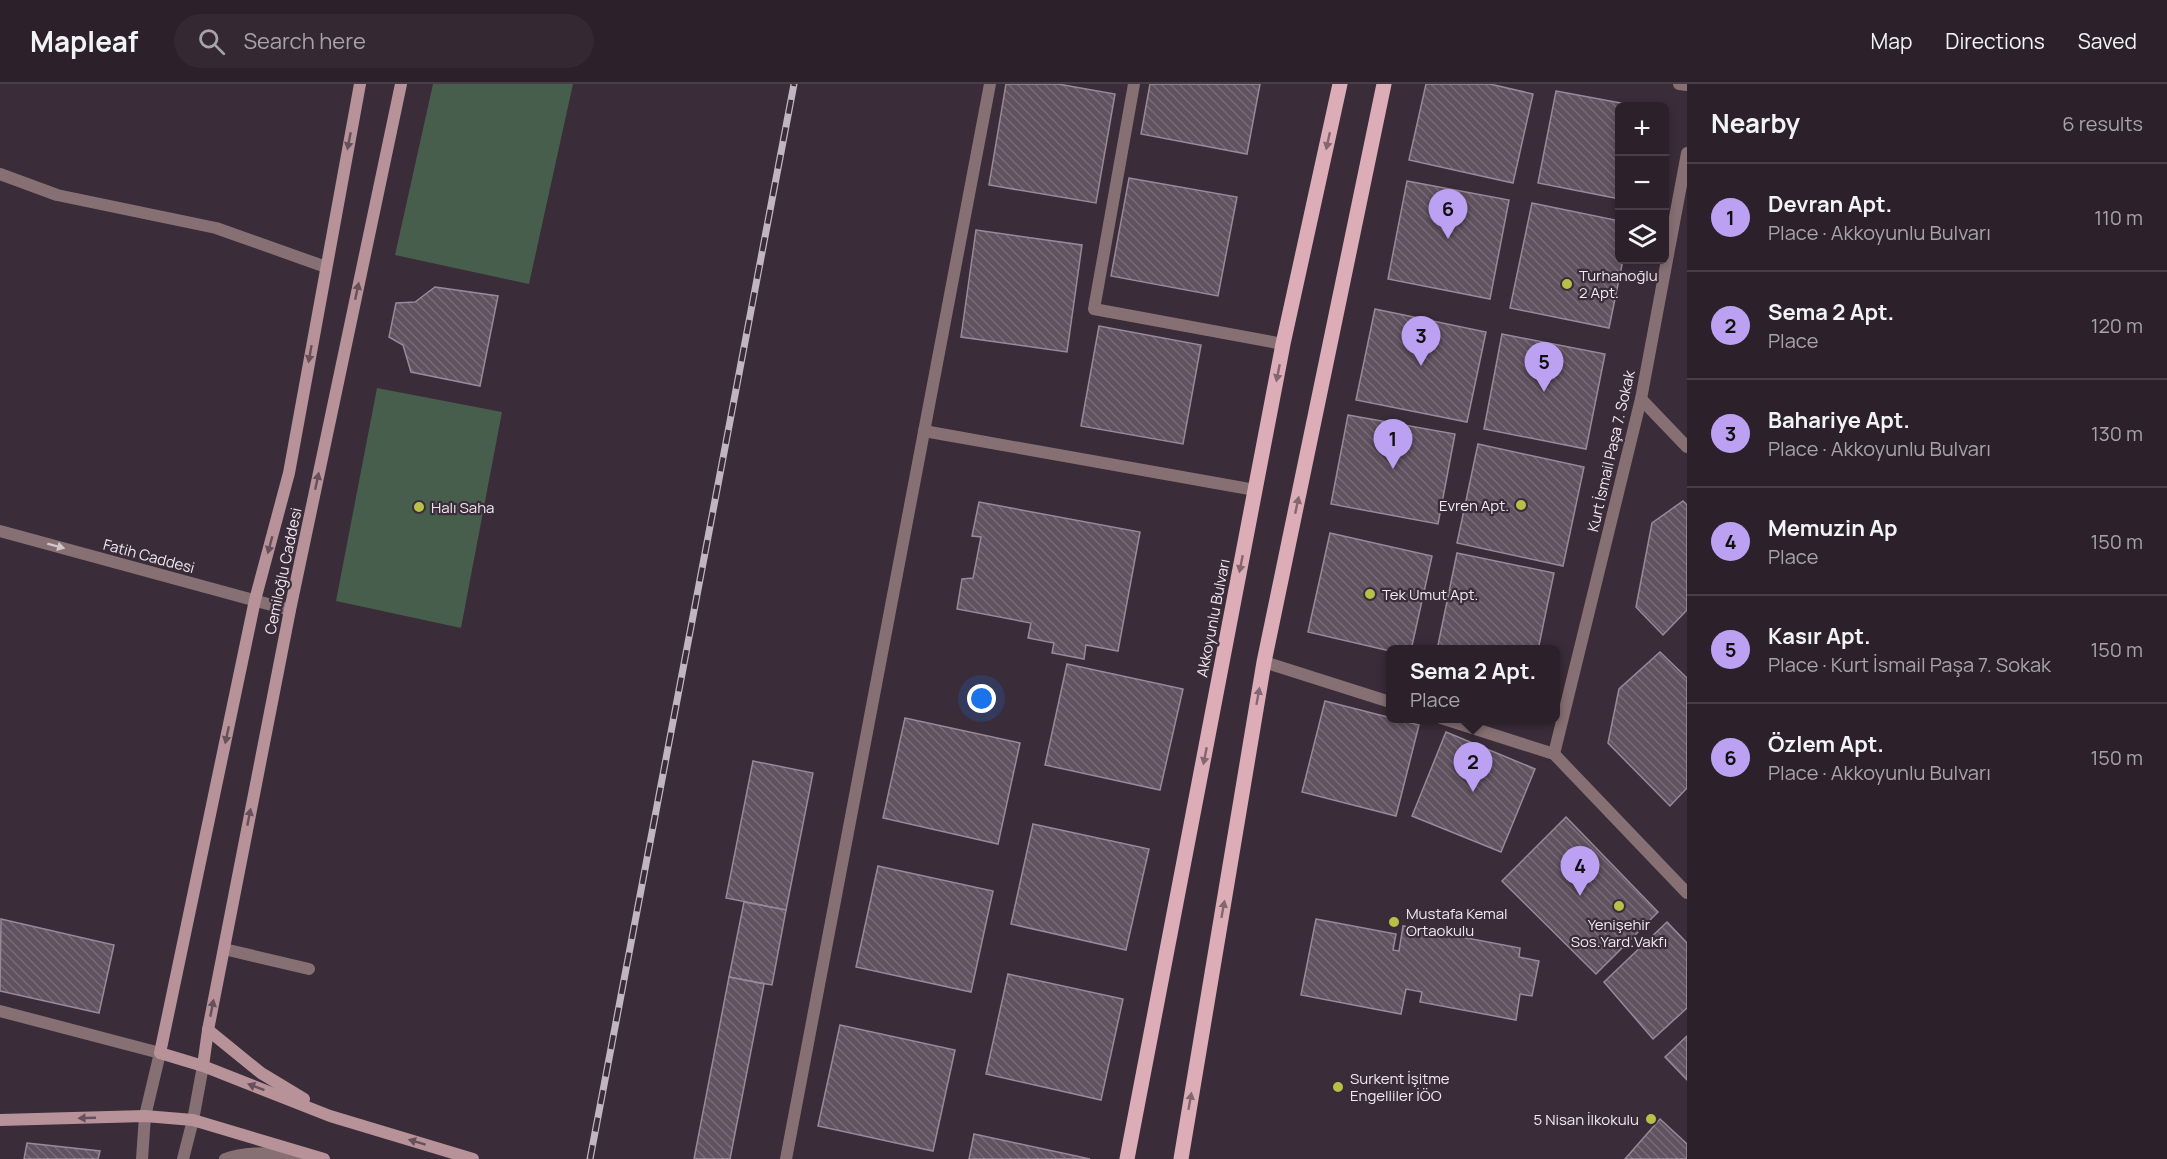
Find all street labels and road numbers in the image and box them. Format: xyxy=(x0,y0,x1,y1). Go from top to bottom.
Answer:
street label: Kurt İsmail Paşa 7. Sokak xyxy=(1582,368,1640,534)
street label: Cemiloğlu Caddesi xyxy=(259,506,307,636)
street label: Fatih Caddesi xyxy=(101,534,197,578)
street label: Akkoyunlu Bulvarı xyxy=(1191,557,1235,679)

